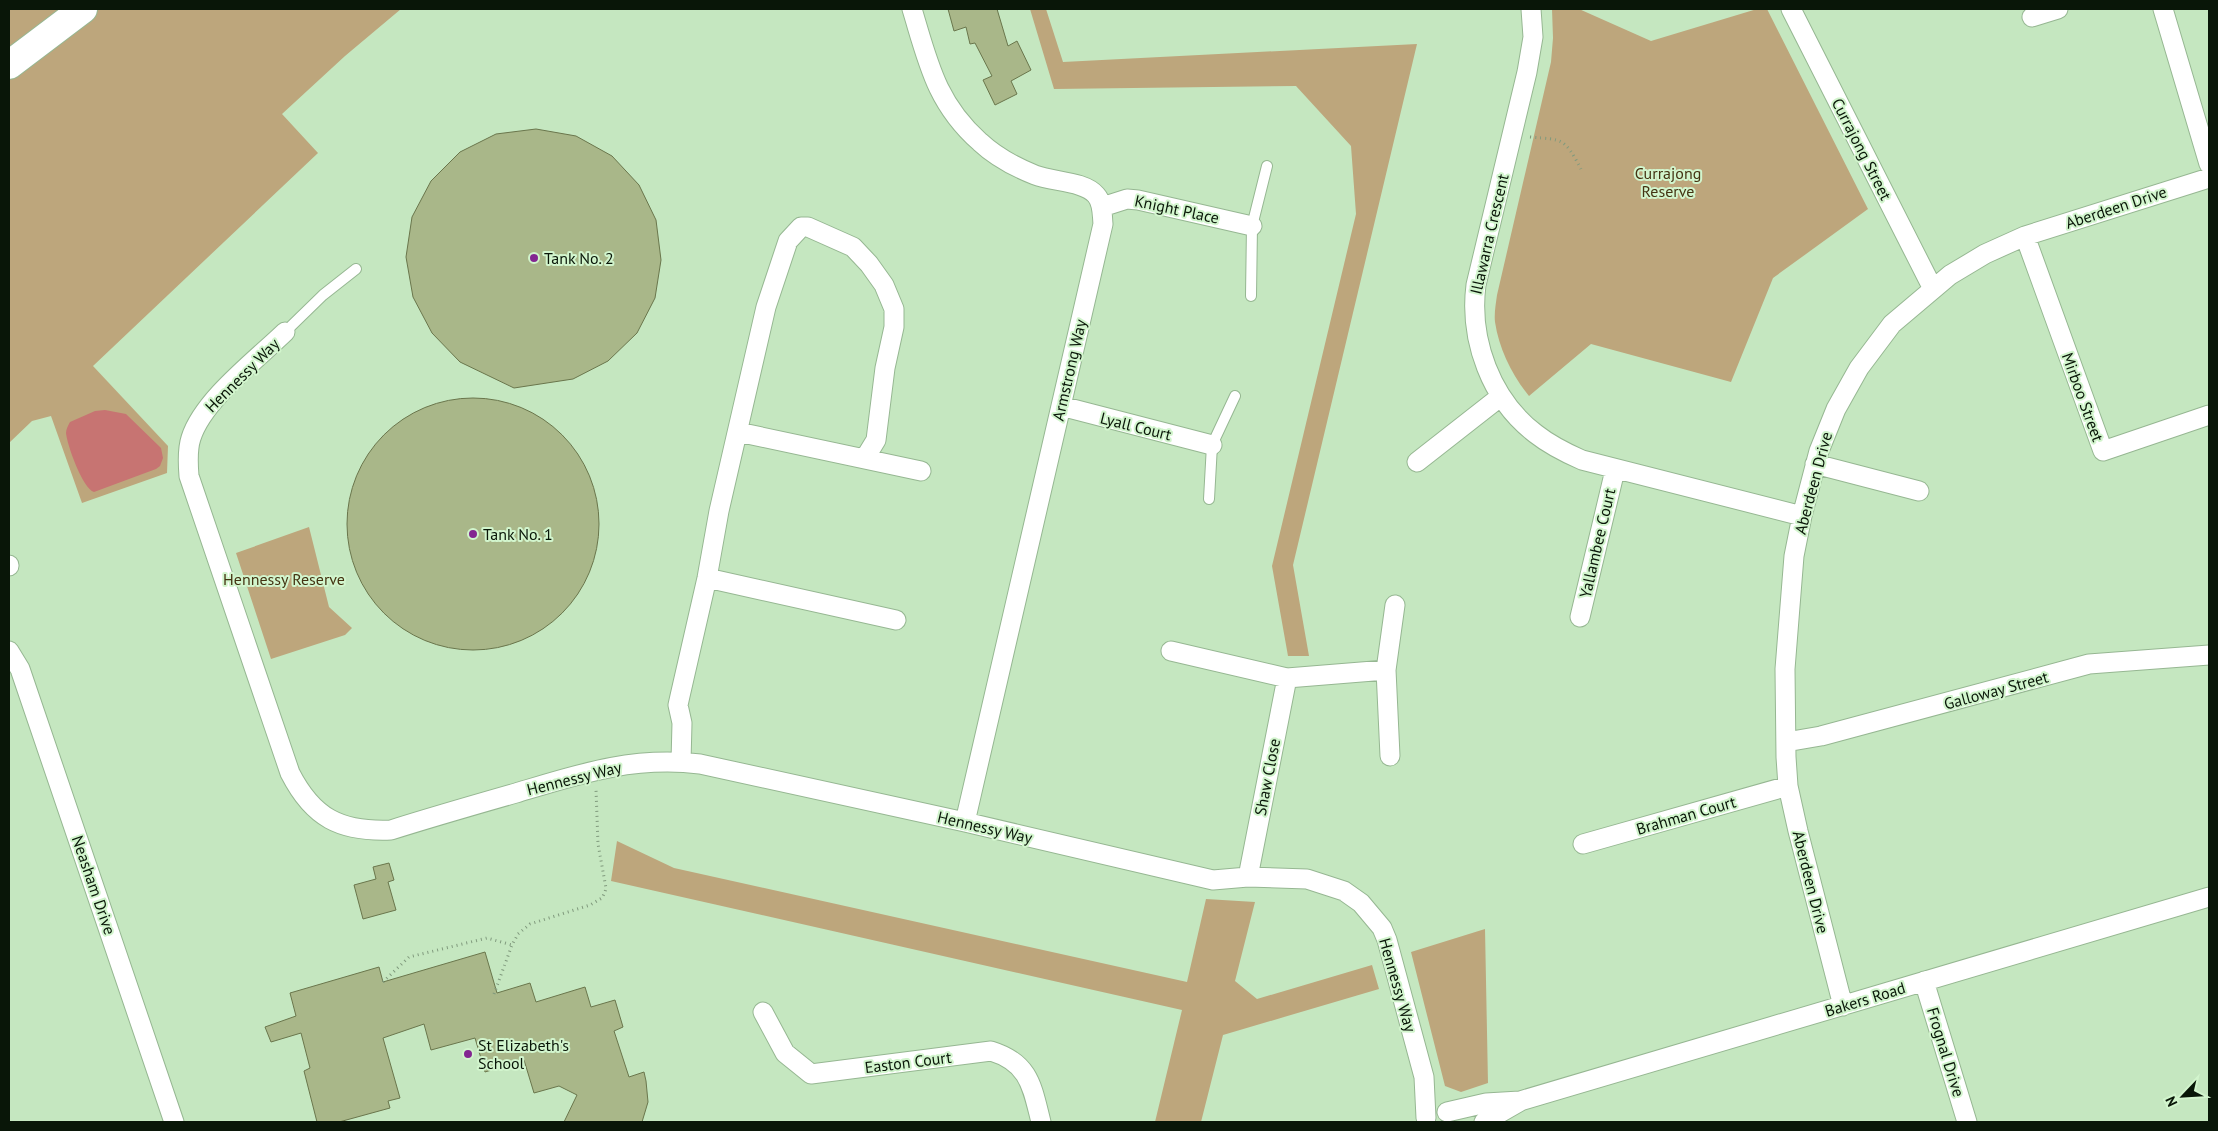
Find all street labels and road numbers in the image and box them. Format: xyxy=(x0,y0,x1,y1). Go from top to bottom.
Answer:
street label: Currajong Street xyxy=(1828,95,1897,204)
street label: Illawarra Crescent xyxy=(1465,171,1513,296)
street label: Aberdeen Drive xyxy=(2063,181,2169,233)
street label: Knight Place xyxy=(1133,190,1221,228)
street label: Armstrong Way xyxy=(1048,317,1090,423)
street label: Hennessy Way xyxy=(201,333,284,416)
street label: Mirboo Street xyxy=(2058,350,2109,445)
street label: Lyall Court xyxy=(1098,407,1174,445)
street label: Aberdeen Drive xyxy=(1790,430,1836,536)
street label: Yallambee Court xyxy=(1575,486,1619,600)
street label: Galloway Street xyxy=(1942,666,2051,714)
street label: Shaw Close xyxy=(1250,737,1284,817)
street label: Hennessy Way xyxy=(525,756,624,799)
street label: Brahman Court xyxy=(1634,791,1739,839)
street label: Hennessy Way xyxy=(936,806,1035,848)
street label: Aberdeen Drive xyxy=(1789,829,1833,935)
street label: Neasham Drive xyxy=(68,833,120,937)
street label: Hennessy Way xyxy=(1375,936,1421,1035)
street label: Bakers Road xyxy=(1822,977,1908,1021)
street label: Frognal Drive xyxy=(1923,1005,1969,1099)
street label: Easton Court xyxy=(863,1047,953,1077)

